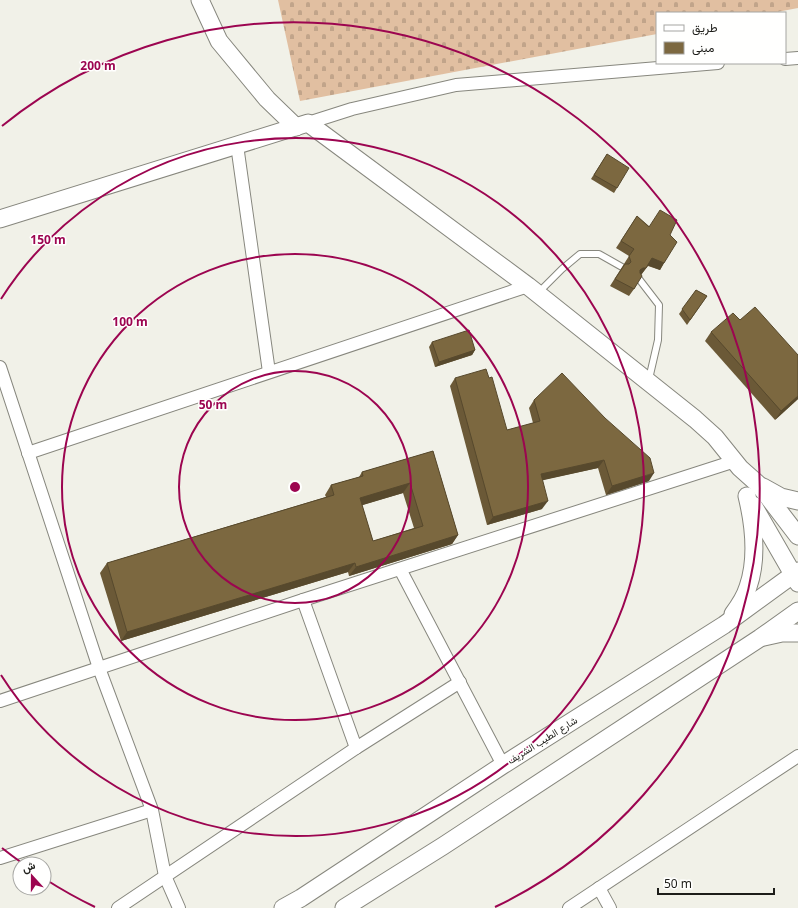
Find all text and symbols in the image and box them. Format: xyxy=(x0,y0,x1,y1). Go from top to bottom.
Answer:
legend xyxy=(656,12,786,64)
text: طريق xyxy=(692,19,718,36)
text: مبنى xyxy=(692,39,714,56)
text: 200 m xyxy=(80,57,116,74)
text: 150 m xyxy=(30,231,66,248)
text: 100 m xyxy=(112,313,148,330)
text: 50 m xyxy=(199,396,227,413)
centre of rings xyxy=(288,480,302,494)
street label: شارع الطيب الشريف xyxy=(504,713,580,767)
north arrow xyxy=(12,856,52,896)
text: ش xyxy=(19,857,37,876)
scale bar xyxy=(658,870,774,896)
text: 50 m xyxy=(664,875,692,892)

